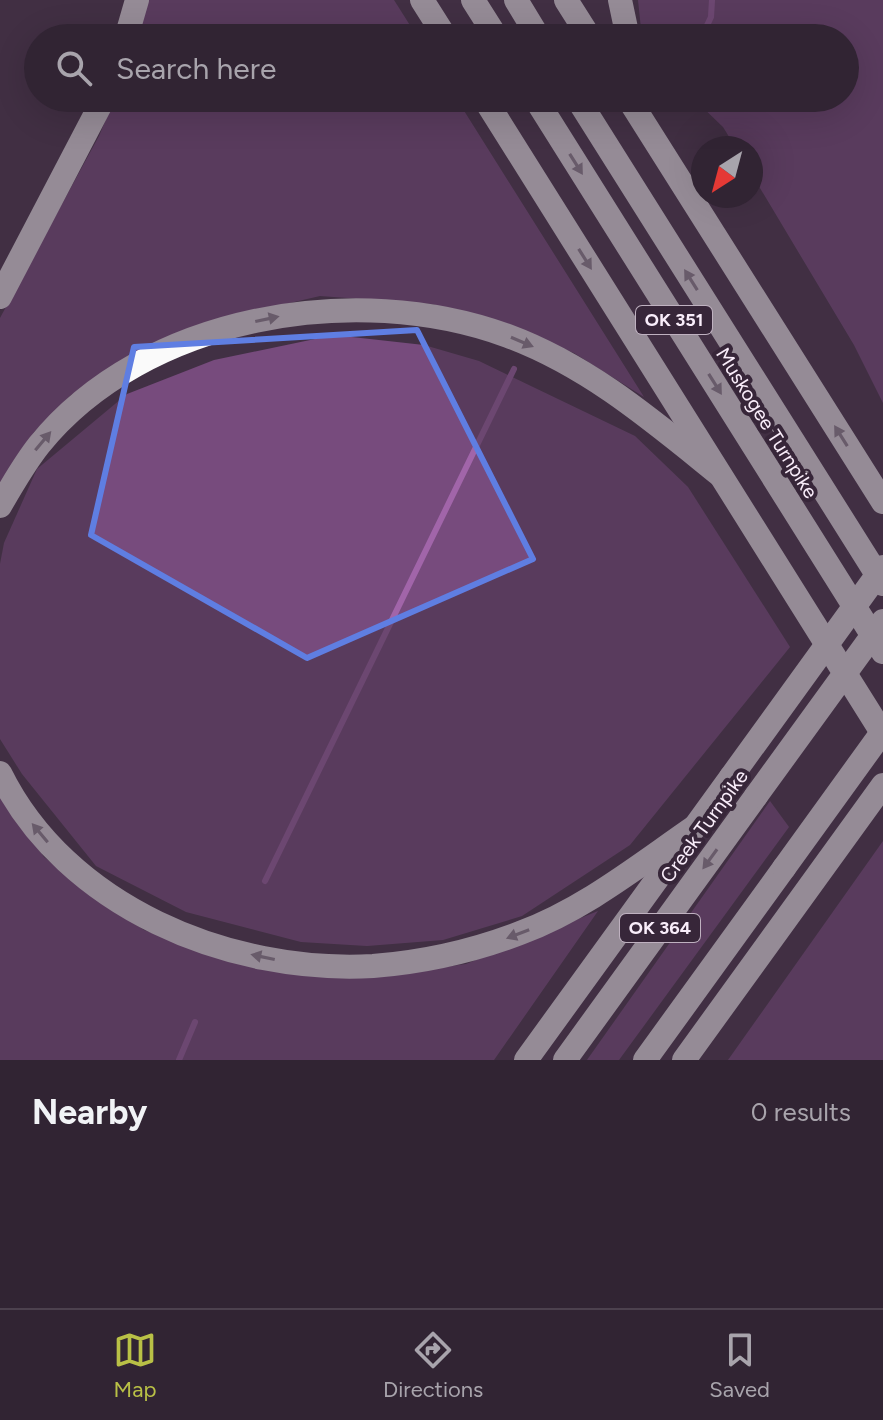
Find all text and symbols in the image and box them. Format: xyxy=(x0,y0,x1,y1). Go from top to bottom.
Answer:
search box xyxy=(24,24,859,112)
icon: search xyxy=(52,46,96,90)
text: Search here xyxy=(116,50,276,87)
north arrow xyxy=(691,136,763,208)
one-way arrow xyxy=(569,153,583,175)
one-way arrow xyxy=(577,248,591,270)
one-way arrow xyxy=(685,269,699,291)
road number: OK 351 xyxy=(636,306,712,334)
one-way arrow xyxy=(255,312,280,325)
one-way arrow xyxy=(510,336,534,349)
street label: Muskogee Turnpike xyxy=(711,343,823,503)
one-way arrow xyxy=(707,373,721,395)
one-way arrow xyxy=(834,426,849,447)
one-way arrow xyxy=(34,432,51,452)
street label: Creek Turnpike xyxy=(655,765,753,887)
one-way arrow xyxy=(32,824,49,844)
one-way arrow xyxy=(703,848,719,869)
road number: OK 364 xyxy=(620,914,700,942)
one-way arrow xyxy=(506,928,530,941)
one-way arrow xyxy=(250,950,275,963)
text: Nearby xyxy=(32,1092,147,1133)
text: 0 results xyxy=(751,1096,851,1128)
tab: Map xyxy=(113,1328,157,1403)
tab: Directions xyxy=(383,1328,483,1403)
tab: Saved xyxy=(709,1328,770,1403)

